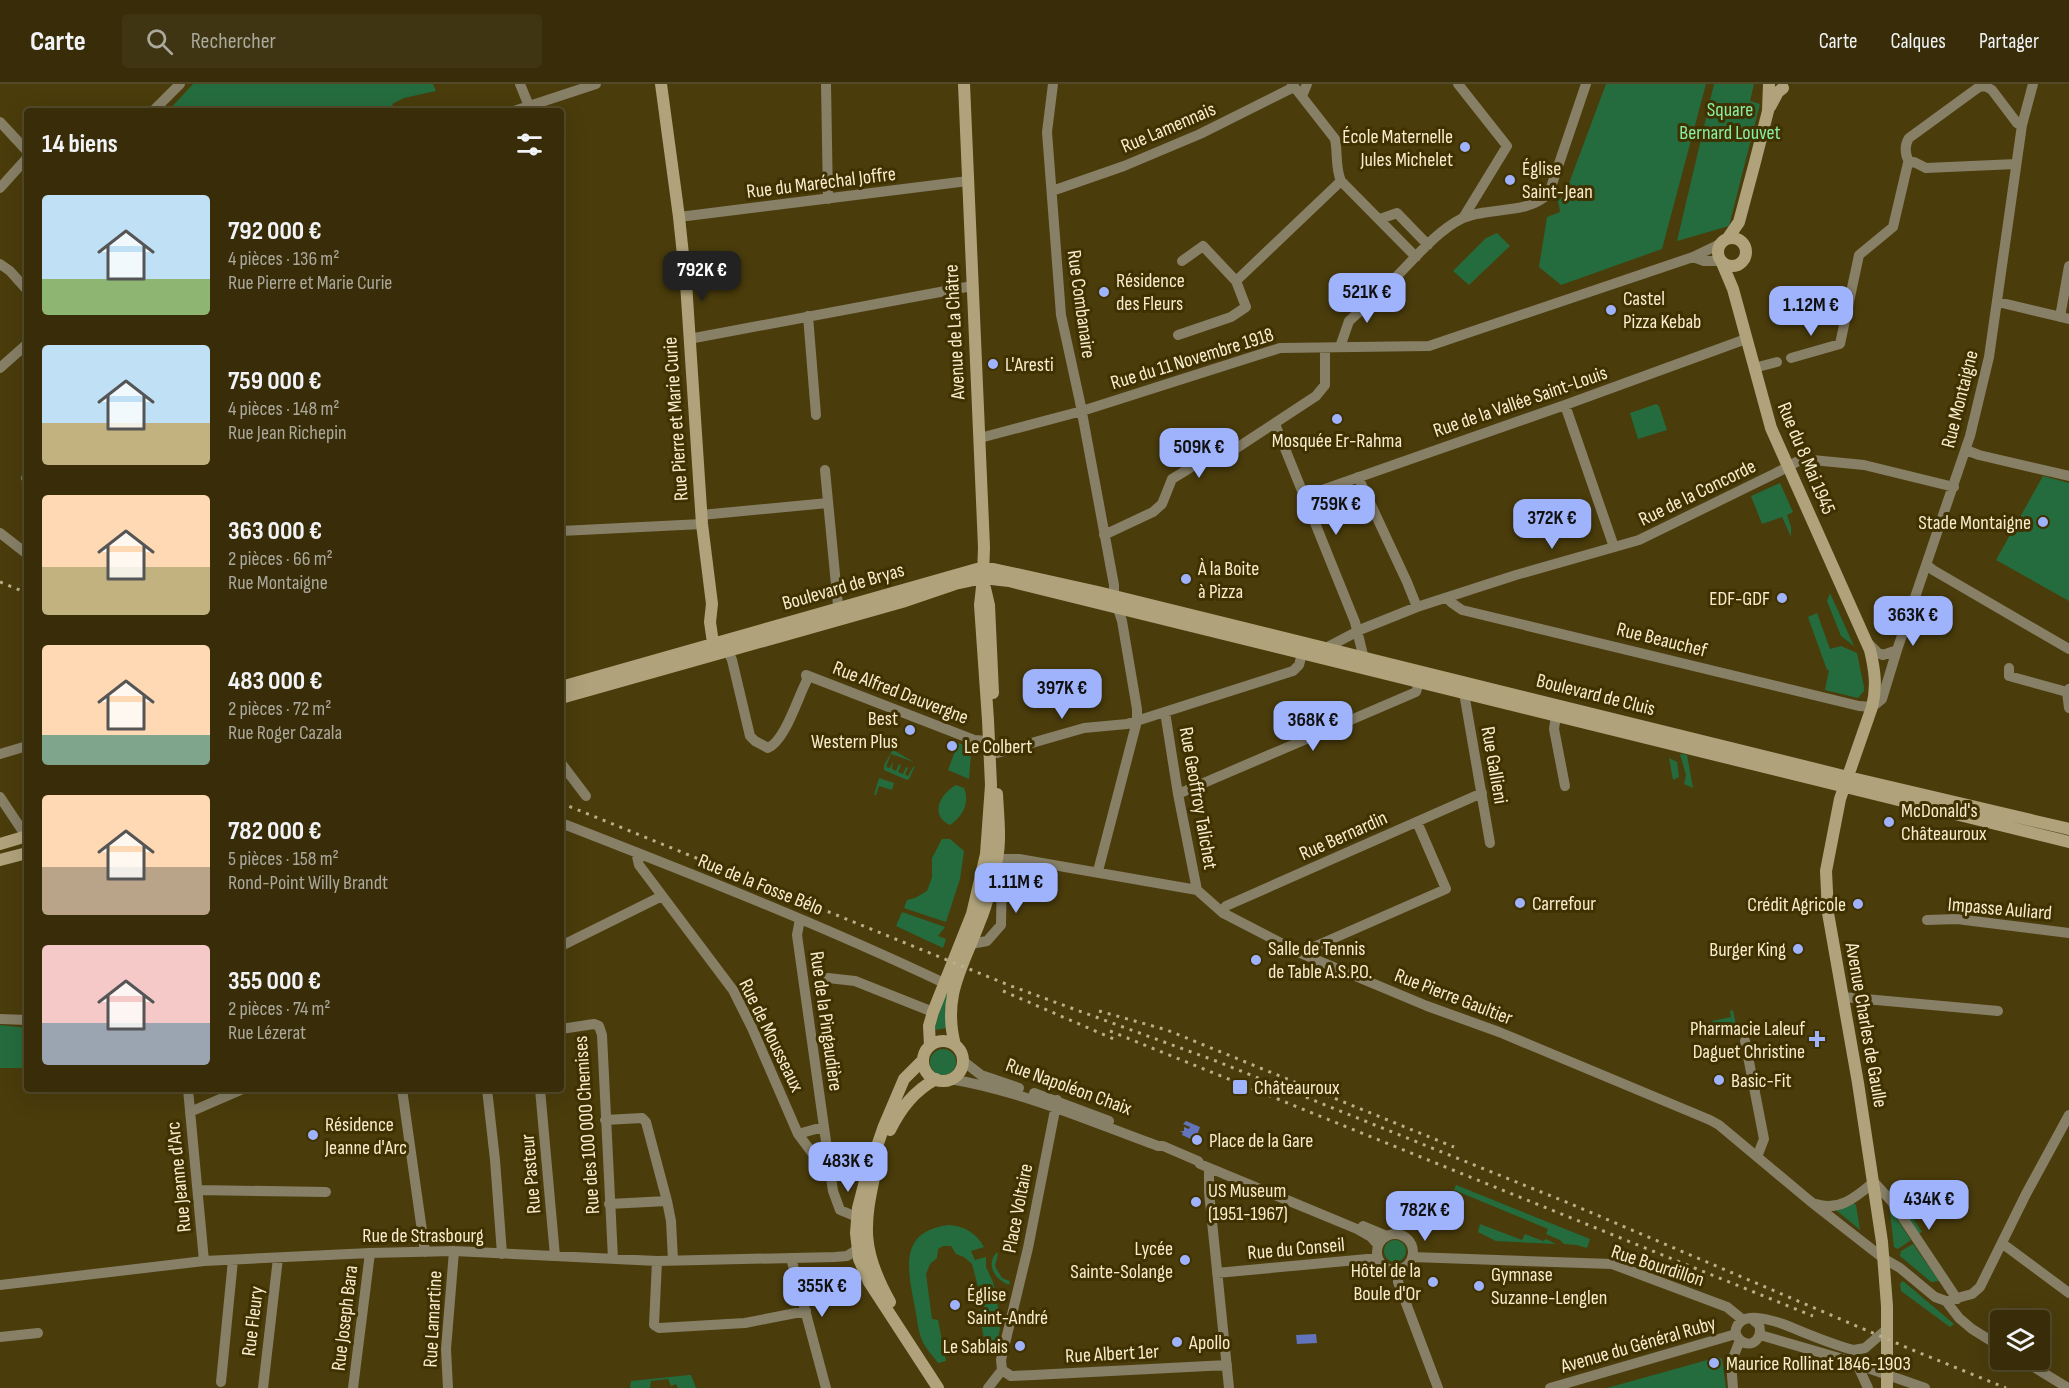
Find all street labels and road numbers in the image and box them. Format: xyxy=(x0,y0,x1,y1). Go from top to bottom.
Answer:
street label: Rue Lamennais xyxy=(1117,97,1219,159)
street label: Rue du Maréchal Joffre xyxy=(745,162,897,204)
street label: Rue Combanaire xyxy=(1062,249,1100,360)
street label: Avenue de La Châtre xyxy=(939,264,971,401)
street label: Rue du 11 Novembre 1918 xyxy=(1108,323,1277,395)
street label: Rue Pierre et Marie Curie xyxy=(658,336,694,502)
street label: Rue Montaigne xyxy=(1936,348,1984,451)
street label: Rue de la Vallée Saint-Louis xyxy=(1430,361,1611,443)
street label: Rue du 8 Mai 1945 xyxy=(1772,399,1840,518)
street label: Rue de la Concorde xyxy=(1635,454,1760,532)
street label: Boulevard de Bryas xyxy=(779,558,907,616)
street label: Rue Beauchef xyxy=(1614,617,1710,663)
street label: Rue Alfred Dauvergne xyxy=(829,656,972,730)
street label: Boulevard de Cluis xyxy=(1534,669,1658,721)
street label: Rue Geoffroy Talichet xyxy=(1174,725,1222,871)
street label: Rue Gallieni xyxy=(1475,725,1513,806)
street label: Rue Bernardin xyxy=(1296,806,1391,866)
street label: Rue de la Fosse Bélo xyxy=(695,849,827,921)
street label: Impasse Auliard xyxy=(1947,892,2053,926)
street label: Avenue Charles de Gaulle xyxy=(1840,940,1892,1109)
street label: Rue de la Pingaudière xyxy=(804,950,848,1093)
street label: Rue Pierre Gaultier xyxy=(1391,963,1516,1031)
street label: Rue de Mousseaux xyxy=(733,975,809,1096)
street label: Rue des 100 000 Chemises xyxy=(569,1035,605,1215)
street label: Rue Napoléon Chaix xyxy=(1002,1053,1135,1121)
street label: Rue Jeanne d'Arc xyxy=(161,1121,197,1233)
street label: Rue Pasteur xyxy=(516,1133,546,1215)
street label: Place Voltaire xyxy=(998,1162,1038,1255)
street label: Rue de Strasbourg xyxy=(362,1224,484,1248)
street label: Rue du Conseil xyxy=(1246,1233,1346,1265)
street label: Rue Bourdillon xyxy=(1608,1240,1707,1292)
street label: Rue Joseph Bara xyxy=(327,1264,363,1372)
street label: Rue Lamartine xyxy=(418,1270,448,1368)
street label: Rue Fleury xyxy=(237,1285,269,1357)
street label: Avenue du Général Ruby xyxy=(1557,1311,1719,1379)
street label: Rue Albert 1er xyxy=(1065,1340,1160,1368)

